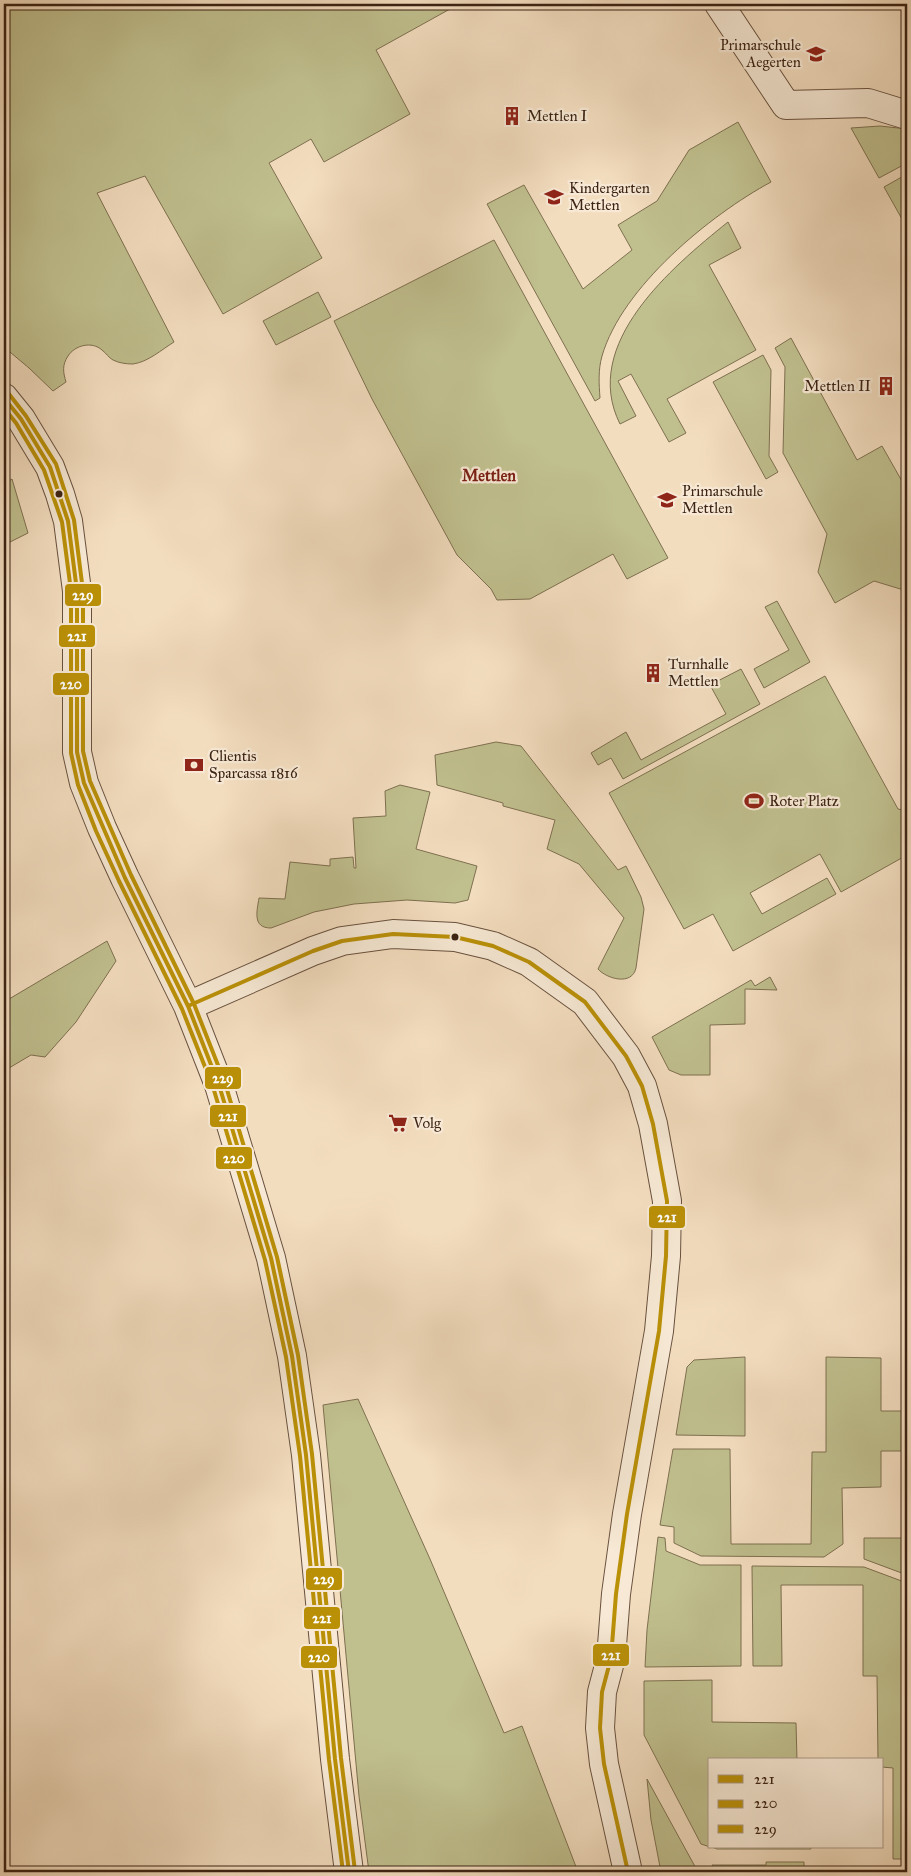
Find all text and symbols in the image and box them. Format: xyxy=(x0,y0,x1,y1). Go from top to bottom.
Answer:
place label: Primarschule Aegerten xyxy=(720,36,801,71)
school or university icon: Primarschule Aegerten xyxy=(805,43,827,65)
building icon: Mettlen I xyxy=(501,105,523,127)
place label: Mettlen I xyxy=(527,107,587,125)
place label: Kindergarten Mettlen xyxy=(569,179,650,214)
school or university icon: Kindergarten Mettlen xyxy=(543,186,565,208)
building icon: Mettlen II xyxy=(875,375,897,397)
place label: Mettlen II xyxy=(804,377,871,395)
district label: Mettlen xyxy=(462,466,516,485)
place label: Primarschule Mettlen xyxy=(682,482,763,517)
unlabelled marker xyxy=(54,489,64,499)
school or university icon: Primarschule Mettlen xyxy=(656,489,678,511)
line badge: 229 xyxy=(64,583,102,607)
text: 229 xyxy=(72,587,94,605)
line badge: 221 xyxy=(58,624,96,648)
text: 221 xyxy=(67,628,87,645)
place label: Turnhalle Mettlen xyxy=(668,655,729,690)
building icon: Turnhalle Mettlen xyxy=(642,662,664,684)
line badge: 220 xyxy=(52,672,90,696)
text: 220 xyxy=(60,676,82,693)
place label: Clientis Sparcassa 1816 xyxy=(209,747,299,782)
bank icon: Clientis Sparcassa 1816 xyxy=(183,754,205,776)
sports icon: Roter Platz xyxy=(743,790,765,812)
place label: Roter Platz xyxy=(769,792,839,810)
unlabelled marker xyxy=(450,932,460,942)
line badge: 229 xyxy=(204,1066,242,1090)
text: 229 xyxy=(212,1070,234,1088)
line badge: 221 xyxy=(209,1104,247,1128)
text: 221 xyxy=(218,1108,238,1125)
supermarket icon: Volg xyxy=(387,1112,409,1134)
place label: Volg xyxy=(412,1114,442,1132)
line badge: 220 xyxy=(215,1146,253,1170)
text: 220 xyxy=(223,1150,245,1167)
line badge: 221 xyxy=(648,1205,686,1229)
text: 221 xyxy=(657,1209,677,1226)
line badge: 229 xyxy=(305,1567,343,1591)
text: 229 xyxy=(313,1571,335,1589)
line badge: 221 xyxy=(303,1606,341,1630)
text: 221 xyxy=(312,1610,332,1627)
line badge: 221 xyxy=(592,1643,630,1667)
line badge: 220 xyxy=(300,1645,338,1669)
text: 221 xyxy=(601,1647,621,1664)
text: 220 xyxy=(308,1649,330,1666)
legend xyxy=(708,1758,884,1848)
text: 221 xyxy=(754,1770,775,1788)
text: 220 xyxy=(754,1794,777,1812)
text: 229 xyxy=(754,1820,777,1838)

